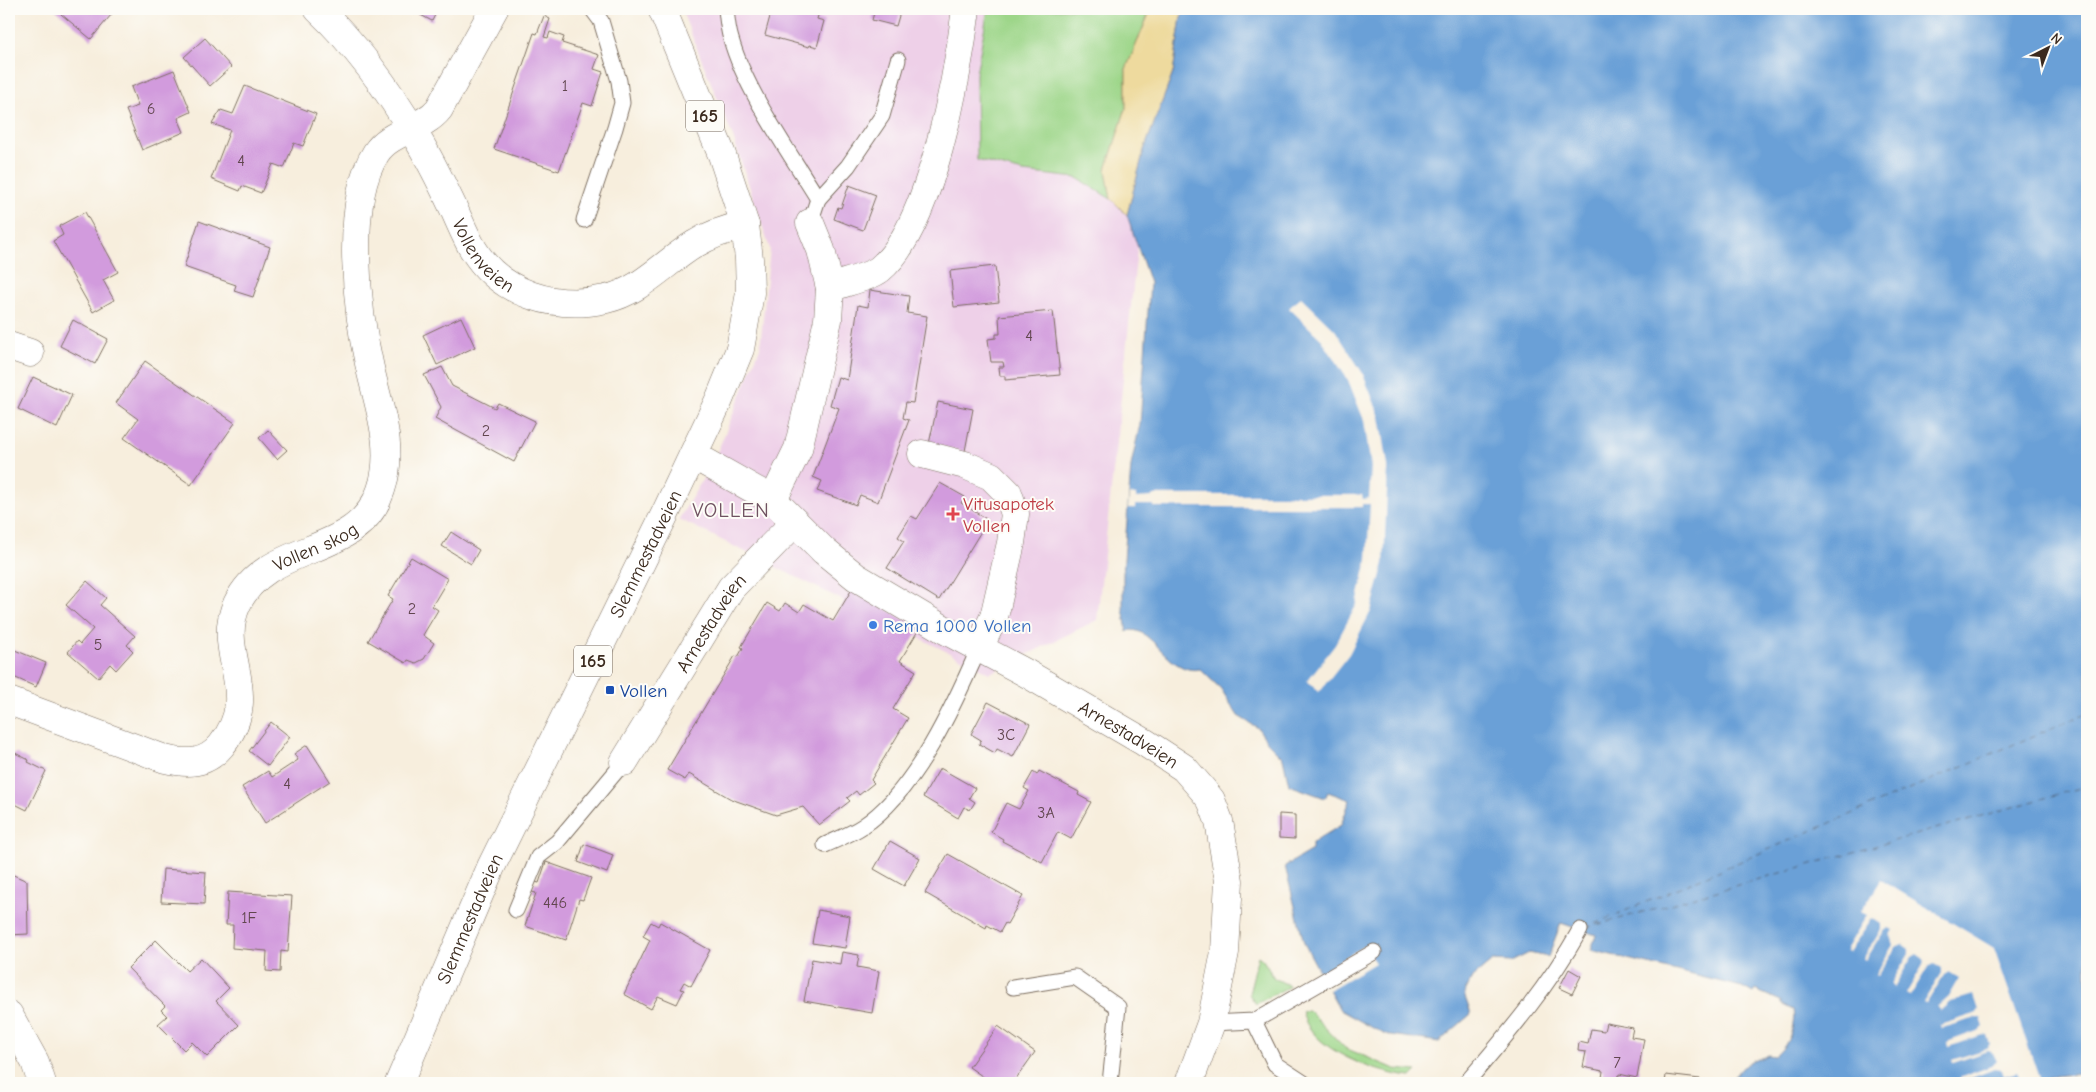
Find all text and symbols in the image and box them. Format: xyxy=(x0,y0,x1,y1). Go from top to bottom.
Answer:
north arrow xyxy=(2024,22,2074,72)
text: N xyxy=(2047,29,2065,48)
house number: 1 xyxy=(562,77,568,95)
house number: 6 xyxy=(147,100,155,118)
road number: 165 xyxy=(686,100,724,132)
house number: 4 xyxy=(237,152,245,170)
street label: Vollenveien xyxy=(447,215,518,298)
house number: 4 xyxy=(1025,327,1033,345)
house number: 2 xyxy=(482,422,490,440)
street label: Slemmestadveien xyxy=(606,487,687,622)
place label: Vitusapotek Vollen xyxy=(963,493,1055,537)
district label: VOLLEN xyxy=(692,498,770,522)
marker: Vitusapotek Vollen xyxy=(947,508,959,520)
street label: Vollen skog xyxy=(269,518,363,576)
street label: Arnestadveien xyxy=(672,569,751,677)
house number: 2 xyxy=(408,600,416,618)
place label: Rema 1000 Vollen xyxy=(883,615,1032,637)
marker: Rema 1000 Vollen xyxy=(867,619,879,631)
house number: 5 xyxy=(94,636,102,654)
road number: 165 xyxy=(574,646,612,676)
place label: Vollen xyxy=(620,680,667,702)
marker: Vollen xyxy=(604,684,616,696)
street label: Arnestadveien xyxy=(1074,696,1182,773)
house number: 3C xyxy=(997,726,1015,744)
house number: 4 xyxy=(283,775,291,793)
house number: 3A xyxy=(1037,804,1055,822)
street label: Slemmestadveien xyxy=(433,850,508,987)
house number: 446 xyxy=(543,894,567,912)
house number: 1F xyxy=(241,909,258,927)
house number: 7 xyxy=(1613,1054,1621,1072)

